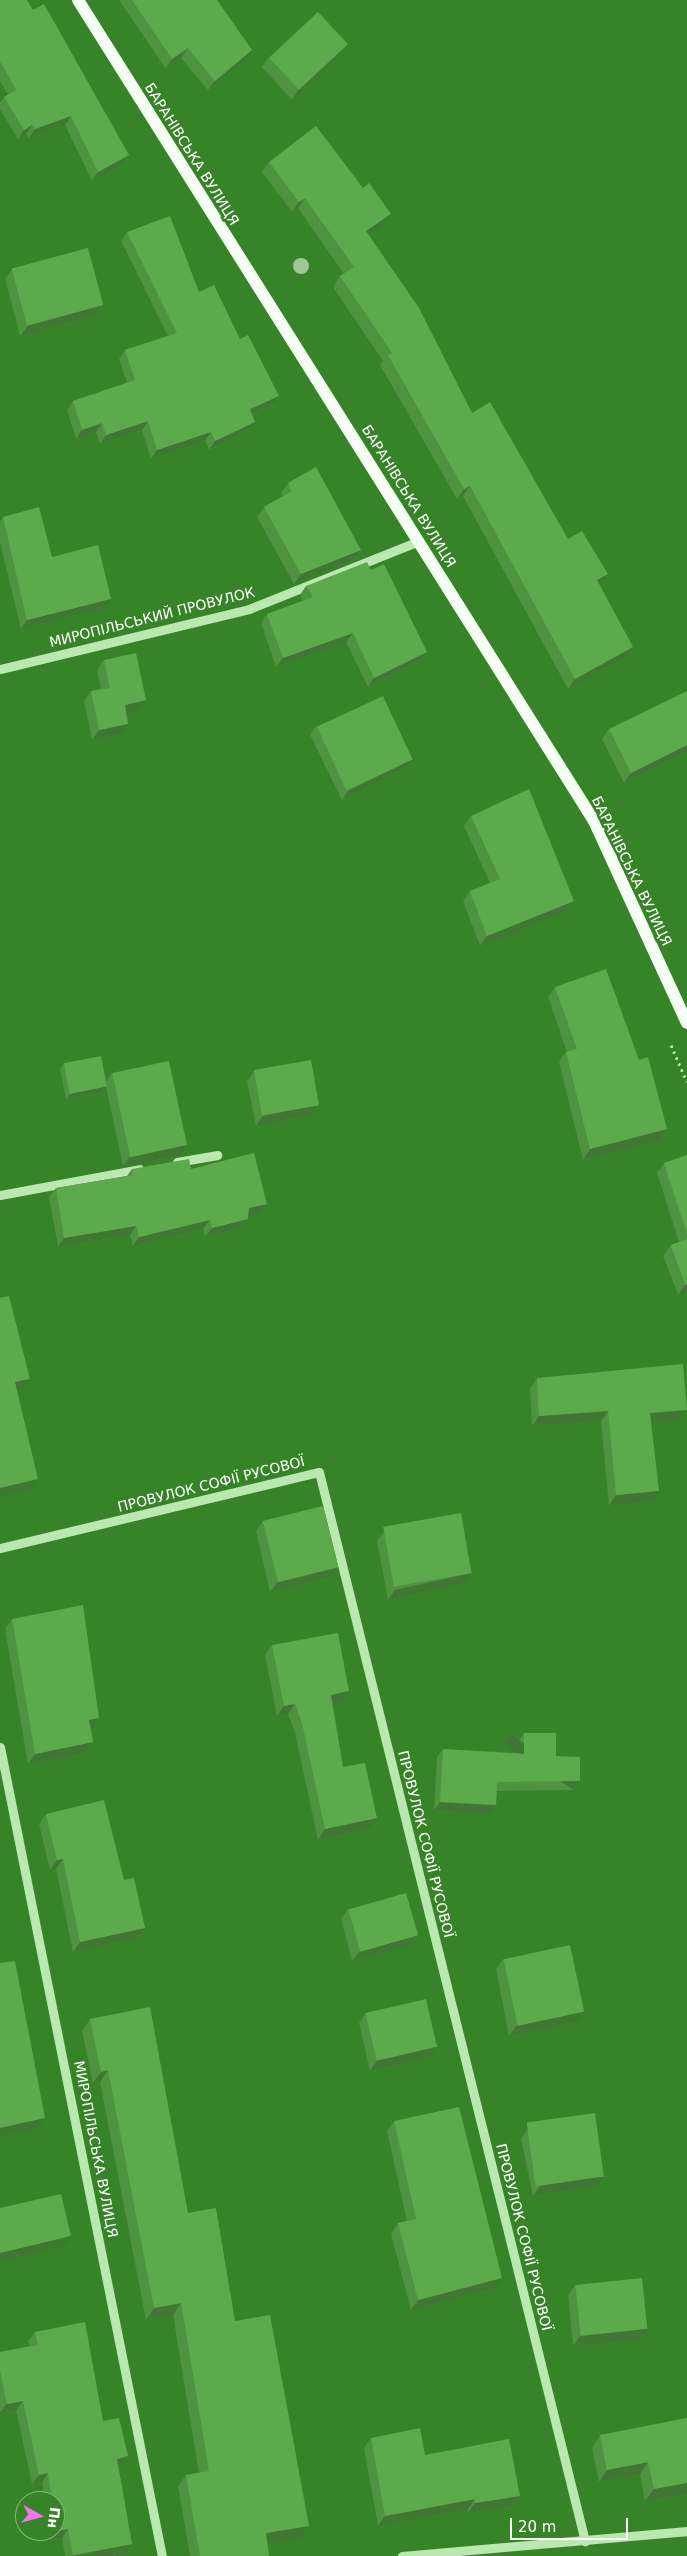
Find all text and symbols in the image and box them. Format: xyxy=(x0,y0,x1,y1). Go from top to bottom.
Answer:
street label: БАРАНІВСЬКА ВУЛИЦЯ xyxy=(141,80,243,228)
street label: БАРАНІВСЬКА ВУЛИЦЯ xyxy=(358,422,460,570)
street label: МИРОПІЛЬСЬКИЙ ПРОВУЛОК xyxy=(48,583,256,651)
street label: БАРАНІВСЬКА ВУЛИЦЯ xyxy=(588,793,676,949)
street label: ПРОВУЛОК СОФІЇ РУСОВОЇ xyxy=(116,1453,306,1515)
street label: ПРОВУЛОК СОФІЇ РУСОВОЇ xyxy=(395,1749,457,1939)
street label: МИРОПІЛЬСЬКА ВУЛИЦЯ xyxy=(71,2059,121,2239)
street label: ПРОВУЛОК СОФІЇ РУСОВОЇ xyxy=(493,2142,555,2332)
north arrow xyxy=(15,2491,65,2541)
text: Пн xyxy=(45,2506,63,2529)
scale bar xyxy=(512,2508,630,2540)
text: 20 m xyxy=(518,2518,556,2536)

